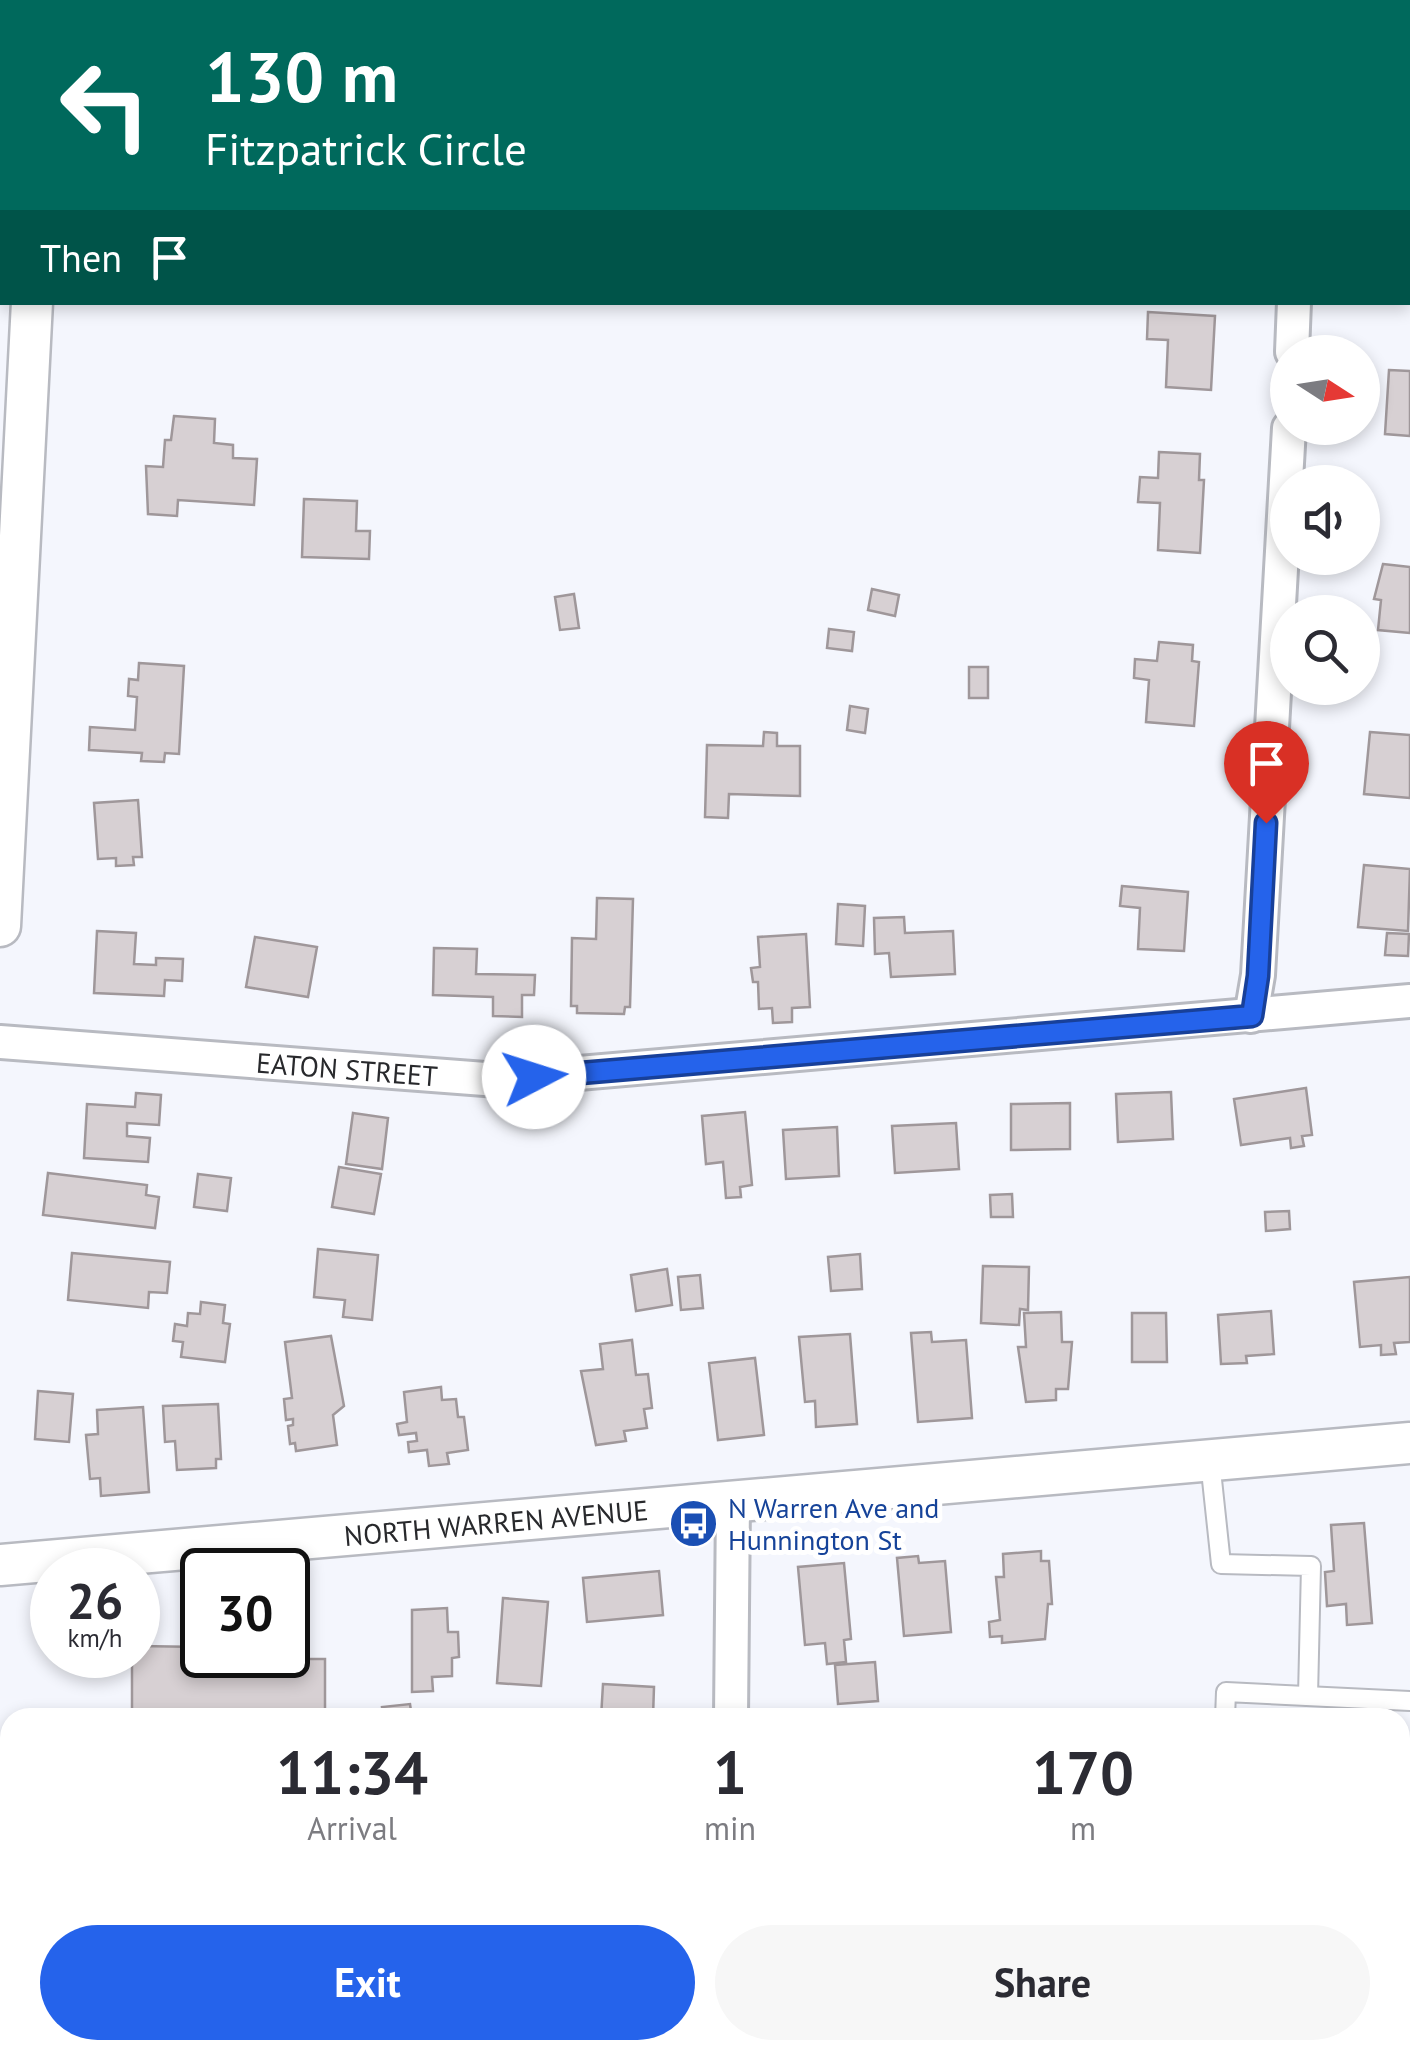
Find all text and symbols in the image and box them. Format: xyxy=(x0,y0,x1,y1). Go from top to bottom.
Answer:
text: 130 m xyxy=(205,31,398,121)
icon: left xyxy=(40,40,170,170)
text: Fitzpatrick Circle xyxy=(205,119,527,177)
icon: arrive xyxy=(142,230,197,285)
text: Then xyxy=(40,233,122,282)
north arrow xyxy=(1270,335,1380,445)
map controls xyxy=(1270,335,1380,705)
button: sound xyxy=(1270,465,1380,575)
button: search xyxy=(1270,595,1380,705)
pin xyxy=(1224,721,1309,824)
icon: arrive xyxy=(1239,736,1294,791)
position arrow xyxy=(482,1025,586,1129)
street label: EATON STREET xyxy=(255,1043,440,1094)
place label: N Warren Ave and Hunnington St xyxy=(728,1489,939,1558)
street label: NORTH WARREN AVENUE xyxy=(343,1490,650,1554)
bus stop icon: N Warren Ave and Hunnington St xyxy=(667,1497,719,1549)
speed limit sign: 30 xyxy=(180,1548,310,1678)
text: 26 xyxy=(67,1568,123,1633)
text: km/h xyxy=(68,1622,122,1654)
text: 11:34 xyxy=(276,1733,428,1811)
text: 1 xyxy=(713,1733,747,1811)
text: 170 xyxy=(1032,1733,1134,1811)
text: Arrival xyxy=(307,1807,397,1849)
text: min xyxy=(704,1807,756,1849)
text: m xyxy=(1070,1807,1096,1849)
button: Exit xyxy=(40,1925,695,2040)
button: Share xyxy=(715,1925,1370,2040)

